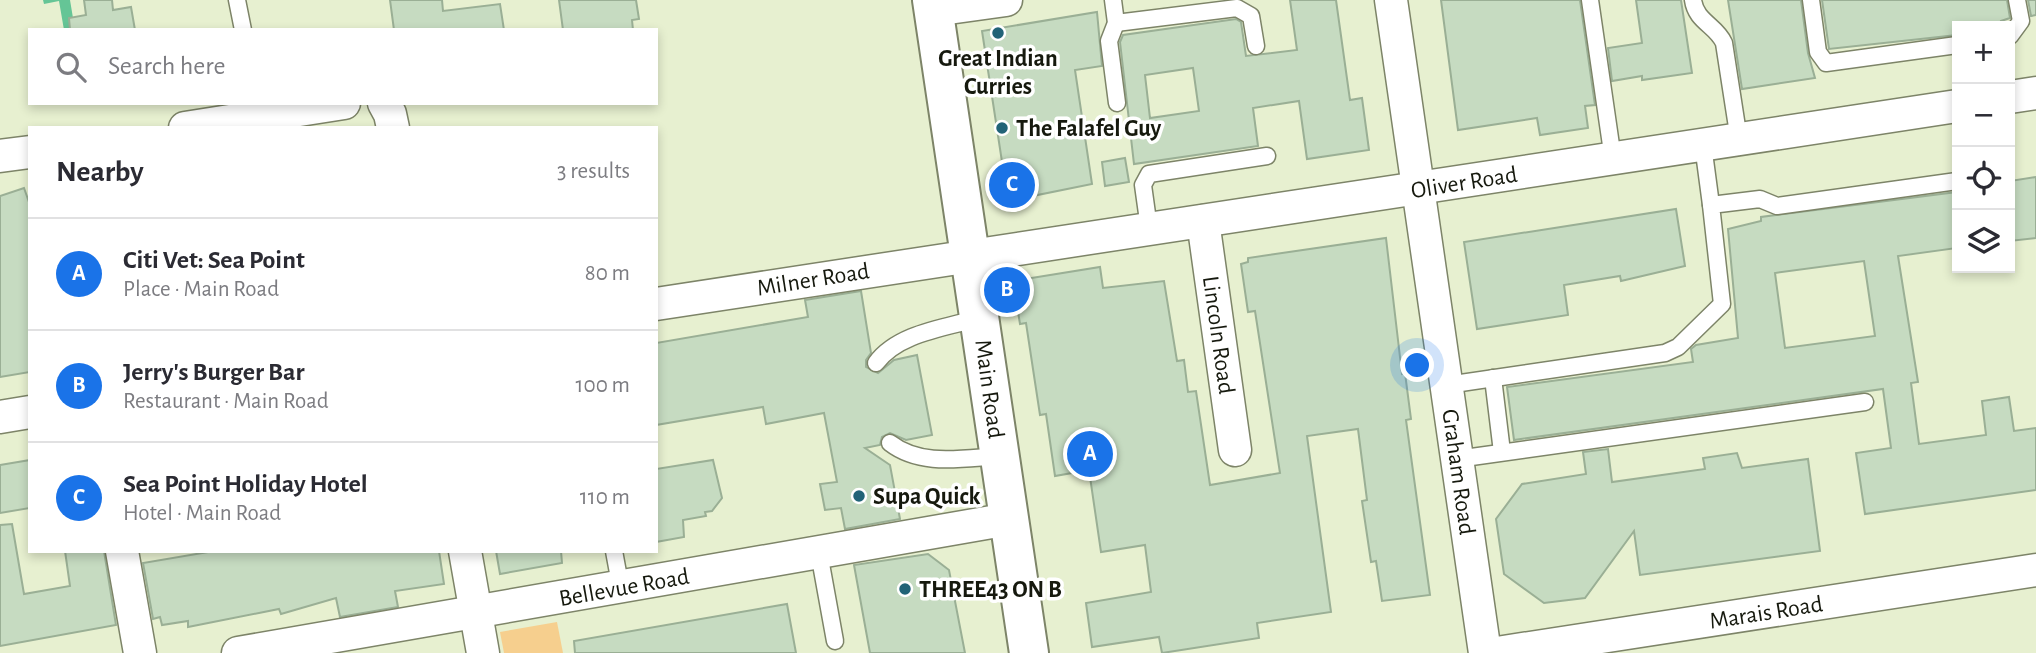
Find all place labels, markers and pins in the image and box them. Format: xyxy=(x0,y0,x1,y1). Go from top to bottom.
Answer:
marker: Great Indian Curries xyxy=(990,25,1006,41)
place label: Great Indian Curries xyxy=(938,47,1058,99)
place label: The Falafel Guy xyxy=(1016,117,1162,141)
marker: The Falafel Guy xyxy=(994,120,1010,136)
pin: C xyxy=(989,159,1035,211)
pin: B xyxy=(984,264,1030,316)
pin: A xyxy=(1067,428,1113,480)
place label: Supa Quick xyxy=(873,485,981,509)
marker: Supa Quick xyxy=(851,488,867,504)
place label: THREE43 ON B xyxy=(919,578,1062,602)
marker: THREE43 ON B xyxy=(897,581,913,597)

